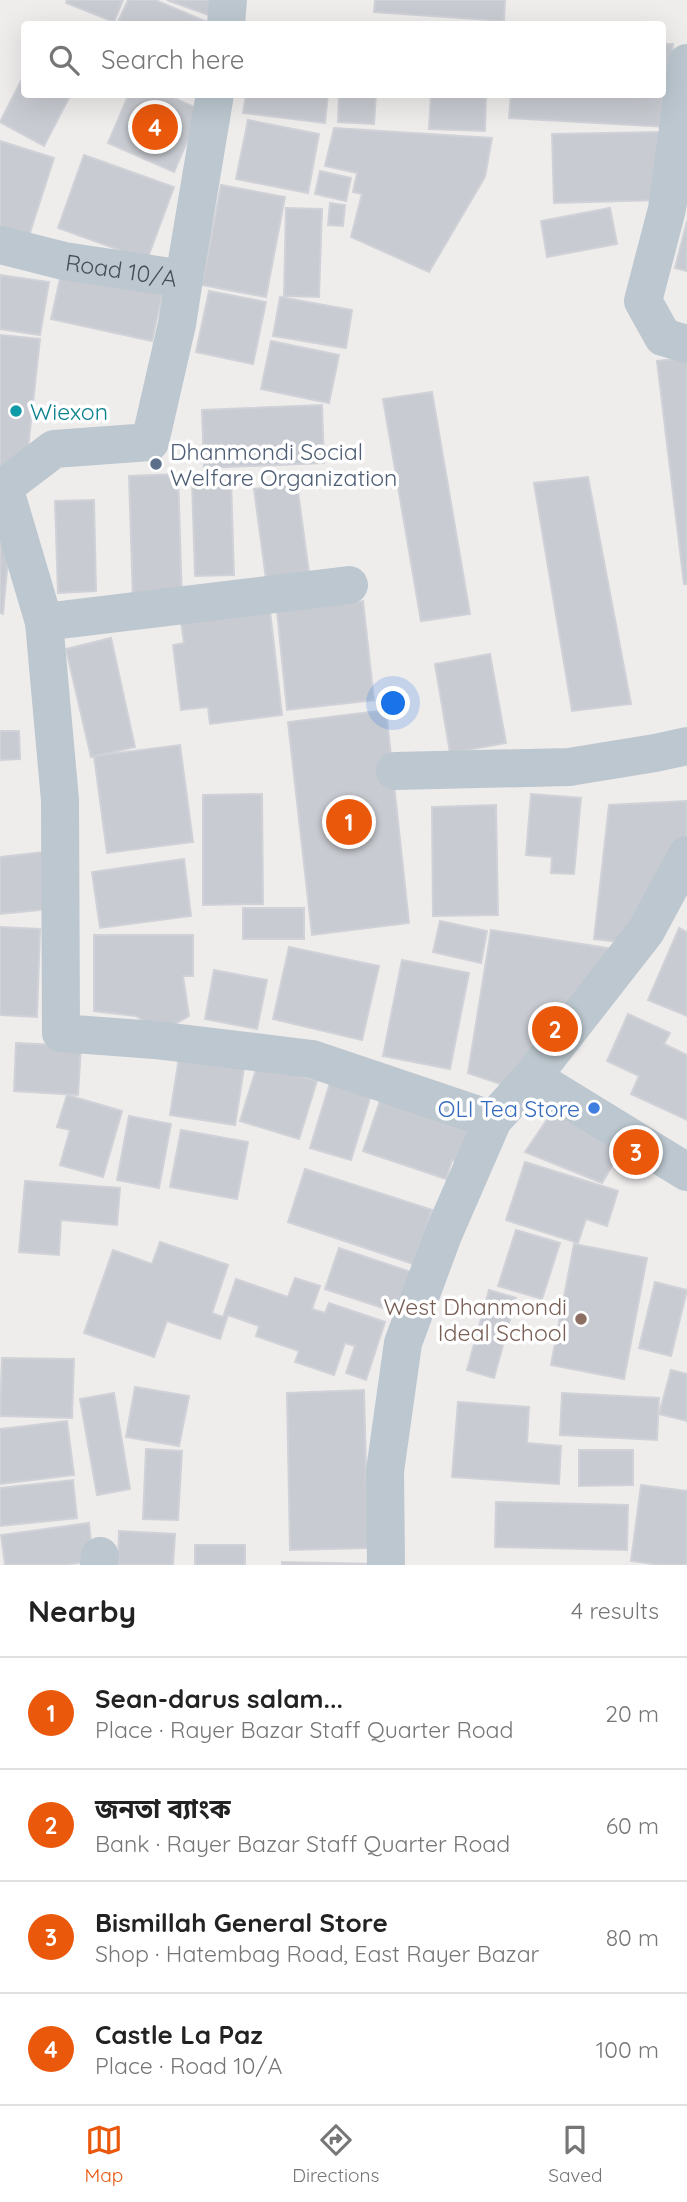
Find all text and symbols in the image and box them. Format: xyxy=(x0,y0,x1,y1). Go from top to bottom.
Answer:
search box xyxy=(21,21,666,98)
icon: search xyxy=(45,41,83,79)
text: Search here xyxy=(101,43,245,76)
pin: 4 xyxy=(132,101,178,153)
street label: Road 10/A xyxy=(64,247,179,292)
place label: Wiexon xyxy=(30,397,108,426)
marker: Wiexon xyxy=(8,403,24,419)
place label: Dhanmondi Social Welfare Organization xyxy=(170,437,397,492)
marker: Dhanmondi Social Welfare Organization xyxy=(148,456,164,472)
your location xyxy=(376,686,410,720)
pin: 1 xyxy=(326,796,372,848)
pin: 2 xyxy=(532,1003,578,1055)
place label: OLI Tea Store xyxy=(438,1094,580,1123)
marker: OLI Tea Store xyxy=(586,1100,602,1116)
pin: 3 xyxy=(613,1126,659,1178)
place label: West Dhanmondi Ideal School xyxy=(383,1292,567,1347)
marker: West Dhanmondi Ideal School xyxy=(573,1311,589,1327)
text: Nearby xyxy=(28,1592,136,1630)
text: 4 results xyxy=(571,1596,659,1625)
text: Sean-darus salam... xyxy=(95,1682,343,1715)
text: 1 xyxy=(47,1699,55,1728)
text: 20 m xyxy=(605,1699,659,1728)
text: Place · Rayer Bazar Staff Quarter Road xyxy=(95,1715,514,1744)
text: জনতা ব্যাংক xyxy=(95,1792,231,1825)
text: 2 xyxy=(44,1811,58,1840)
text: 60 m xyxy=(606,1811,659,1840)
text: Bank · Rayer Bazar Staff Quarter Road xyxy=(95,1829,510,1858)
text: Bismillah General Store xyxy=(95,1906,388,1939)
text: 3 xyxy=(45,1923,57,1952)
text: 80 m xyxy=(606,1923,659,1952)
text: Shop · Hatembag Road, East Rayer Bazar xyxy=(95,1939,539,1968)
text: Castle La Paz xyxy=(95,2018,263,2051)
text: 4 xyxy=(44,2035,58,2064)
text: 100 m xyxy=(596,2035,659,2064)
text: Place · Road 10/A xyxy=(95,2051,282,2080)
tab: Map xyxy=(85,2121,123,2187)
tab: Directions xyxy=(292,2121,379,2187)
tab: Saved xyxy=(548,2121,603,2187)

